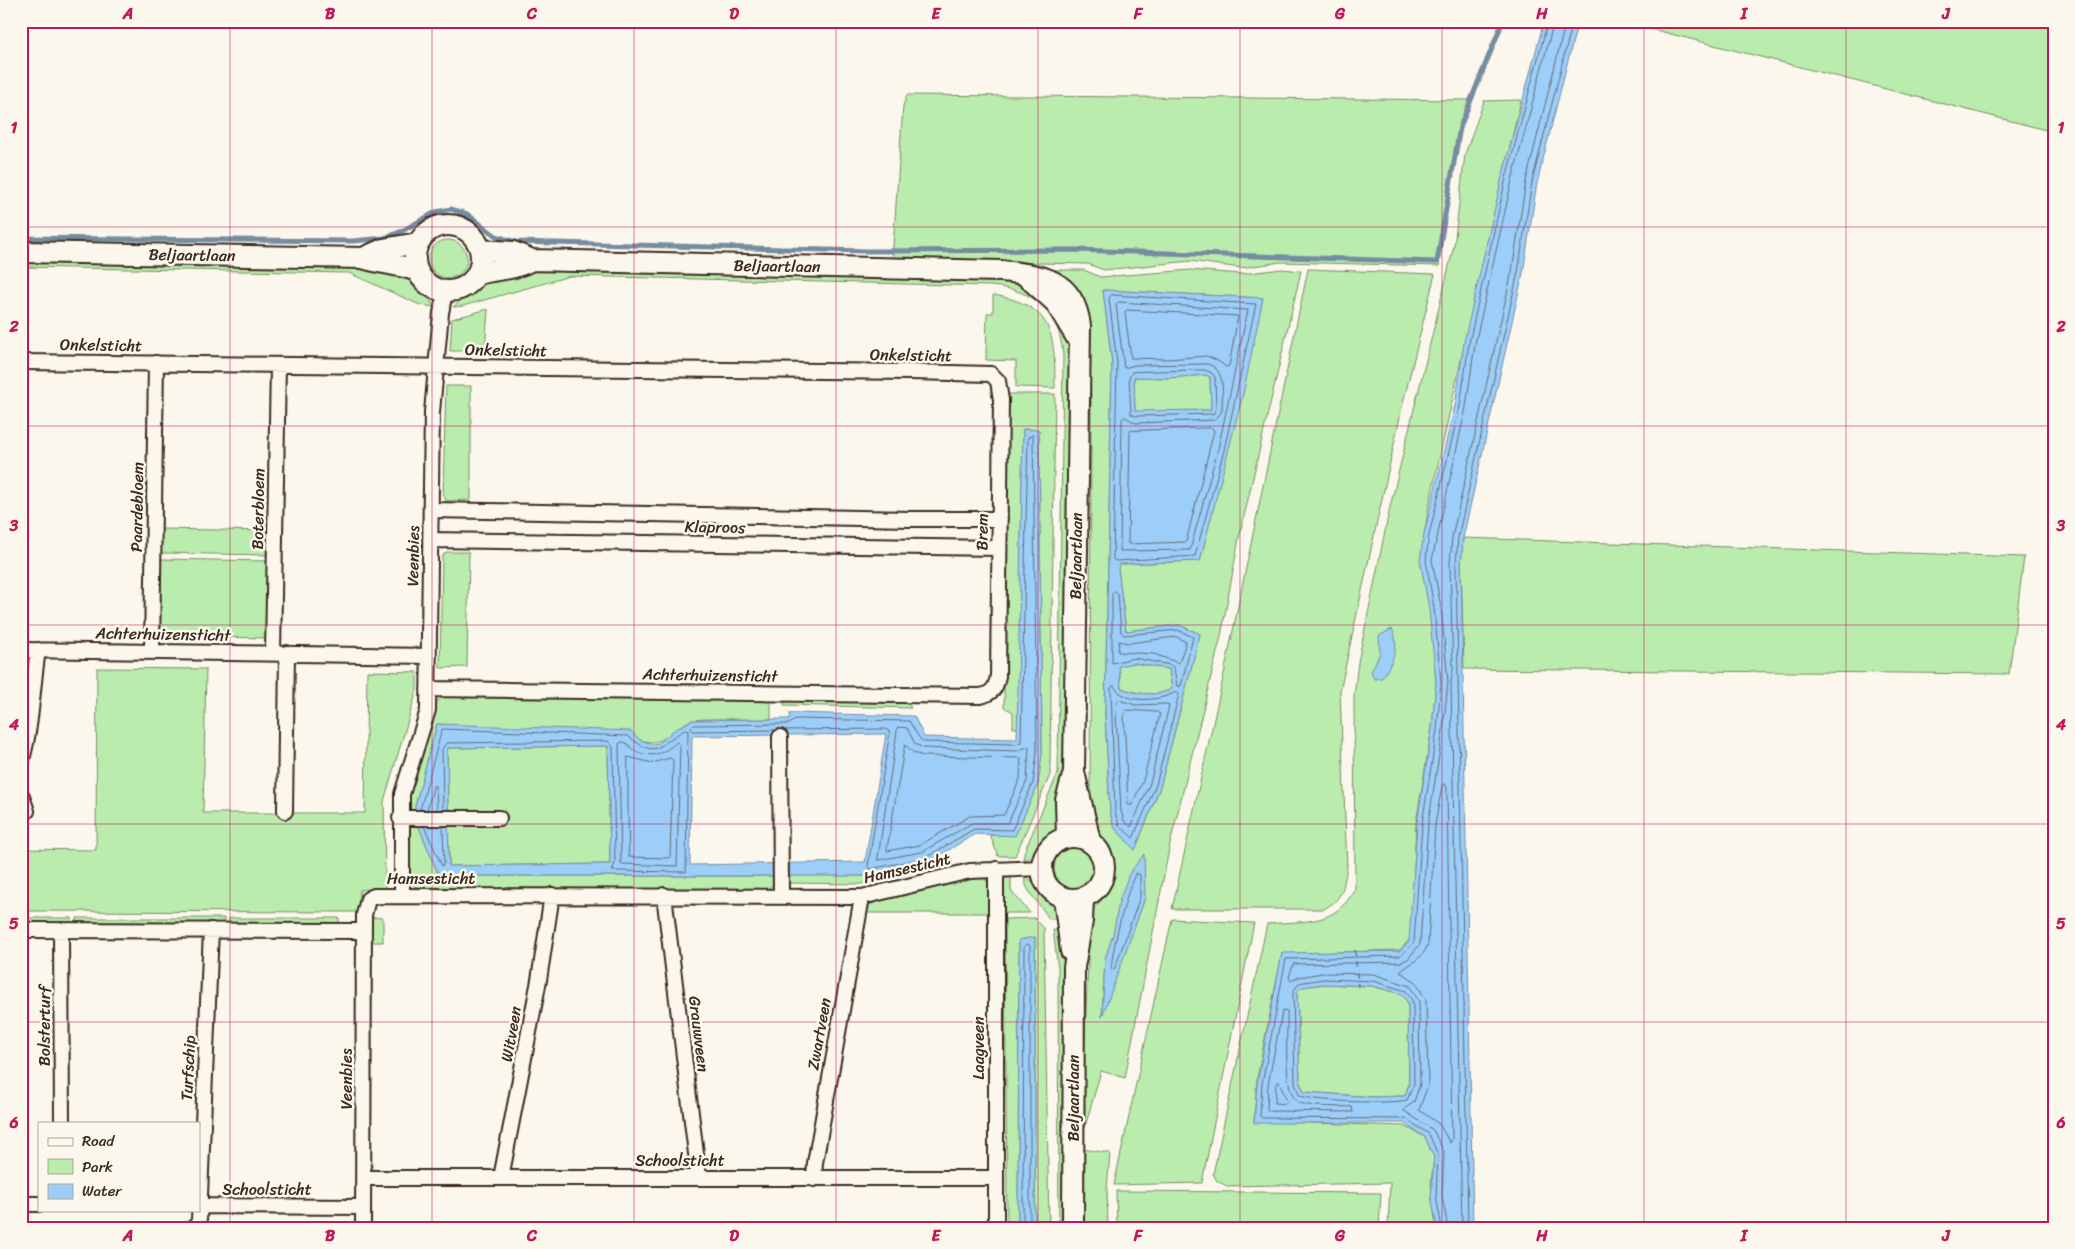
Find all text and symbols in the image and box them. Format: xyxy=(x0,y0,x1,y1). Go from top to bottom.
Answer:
text: A xyxy=(122,0,133,28)
text: B xyxy=(325,0,336,28)
text: C xyxy=(526,0,538,28)
text: D xyxy=(729,0,739,28)
text: E xyxy=(932,0,942,28)
text: F xyxy=(1133,0,1144,28)
text: G xyxy=(1334,0,1346,28)
text: H xyxy=(1535,0,1548,28)
text: I xyxy=(1740,0,1749,28)
text: J xyxy=(1941,0,1951,28)
text: 1 xyxy=(11,113,18,142)
text: 1 xyxy=(2058,113,2065,142)
street label: Beljaartlaan xyxy=(148,240,236,270)
street label: Beljaartlaan xyxy=(733,251,821,281)
text: 2 xyxy=(8,312,19,341)
text: 2 xyxy=(2055,312,2066,341)
street label: Onkelsticht xyxy=(60,330,142,360)
street label: Onkelsticht xyxy=(465,335,547,365)
street label: Onkelsticht xyxy=(870,340,952,370)
street label: Paardebloem xyxy=(122,462,152,552)
street label: Boterbloem xyxy=(243,468,273,550)
text: 3 xyxy=(9,511,19,540)
text: 3 xyxy=(2056,511,2066,540)
street label: Klaproos xyxy=(684,512,746,542)
street label: Beljaartlaan xyxy=(1061,512,1091,600)
street label: Brem xyxy=(967,513,997,551)
street label: Veenbies xyxy=(398,525,428,587)
street label: Achterhuizensticht xyxy=(94,618,231,650)
street label: Achterhuizensticht xyxy=(641,659,778,691)
text: 4 xyxy=(8,710,19,739)
text: 4 xyxy=(2055,710,2066,739)
street label: Hamsesticht xyxy=(861,844,953,892)
street label: Hamsesticht xyxy=(387,864,475,893)
text: 5 xyxy=(9,909,19,938)
text: 5 xyxy=(2056,909,2066,938)
street label: Bolsterturf xyxy=(30,984,59,1066)
street label: Grauwveen xyxy=(680,994,718,1074)
street label: Zwartveen xyxy=(798,995,840,1072)
street label: Witveen xyxy=(492,1004,530,1064)
street label: Laagveen xyxy=(964,1016,993,1080)
street label: Turfschip xyxy=(172,1034,204,1101)
street label: Veenbies xyxy=(332,1048,361,1110)
street label: Beljaartlaan xyxy=(1059,1054,1088,1142)
text: 6 xyxy=(8,1108,19,1137)
text: 6 xyxy=(2055,1108,2066,1137)
legend xyxy=(38,1122,200,1212)
text: Road xyxy=(82,1128,115,1154)
street label: Schoolsticht xyxy=(635,1146,725,1175)
text: Park xyxy=(82,1154,113,1180)
street label: Schoolsticht xyxy=(222,1175,312,1204)
text: Water xyxy=(82,1178,122,1204)
text: A xyxy=(122,1221,133,1249)
text: B xyxy=(325,1221,336,1249)
text: C xyxy=(526,1221,538,1249)
text: D xyxy=(729,1221,739,1249)
text: E xyxy=(932,1221,942,1249)
text: F xyxy=(1133,1221,1144,1249)
text: G xyxy=(1334,1221,1346,1249)
text: H xyxy=(1535,1221,1548,1249)
text: I xyxy=(1740,1221,1749,1249)
text: J xyxy=(1941,1221,1951,1249)

